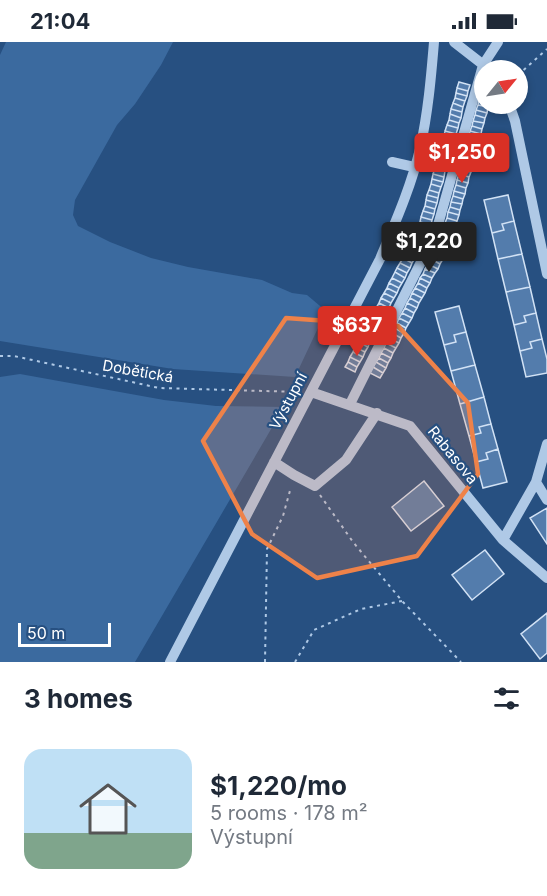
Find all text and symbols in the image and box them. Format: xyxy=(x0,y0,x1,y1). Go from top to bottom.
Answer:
text: 21:04 xyxy=(30,8,90,34)
north arrow xyxy=(474,60,528,114)
map controls xyxy=(474,60,528,114)
pin: $1,250 xyxy=(413,133,511,184)
text: $1,250 xyxy=(428,140,496,164)
pin: $1,220 xyxy=(380,222,478,273)
text: $1,220 xyxy=(395,229,463,253)
pin: $637 xyxy=(321,306,393,357)
text: $637 xyxy=(332,313,382,337)
street label: Dobětická xyxy=(101,355,175,387)
street label: Výstupní xyxy=(265,369,311,433)
street label: Rabasova xyxy=(424,422,482,488)
scale bar xyxy=(18,620,111,648)
text: 50 m xyxy=(27,623,65,643)
icon: filters xyxy=(490,682,523,715)
text: 3 homes xyxy=(24,683,133,714)
text: $1,220/mo xyxy=(210,770,347,801)
icon: home xyxy=(72,773,144,845)
text: 5 rooms · 178 m² xyxy=(210,801,368,825)
text: Výstupní xyxy=(210,825,293,849)

